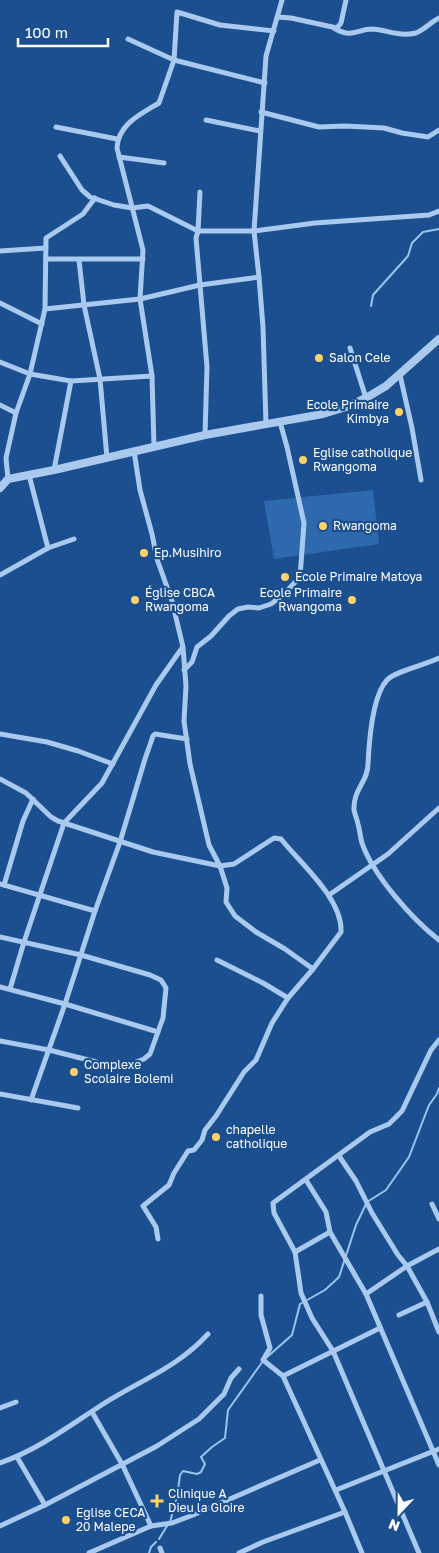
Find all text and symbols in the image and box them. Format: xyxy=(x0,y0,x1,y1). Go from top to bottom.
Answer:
scale bar xyxy=(18,15,108,47)
text: 100 m xyxy=(25,23,68,41)
place label: Salon Cele xyxy=(329,350,391,365)
marker: Salon Cele xyxy=(313,352,325,364)
place label: Ecole Primaire Kimbya xyxy=(306,397,389,426)
marker: Ecole Primaire Kimbya xyxy=(393,406,405,418)
place label: Eglise catholique Rwangoma xyxy=(313,445,412,474)
marker: Eglise catholique Rwangoma xyxy=(297,454,309,466)
place label: Rwangoma xyxy=(333,518,397,533)
marker: Rwangoma xyxy=(317,520,329,532)
place label: Ep.Musihiro xyxy=(154,545,222,560)
marker: Ep.Musihiro xyxy=(138,547,150,559)
place label: Ecole Primaire Matoya xyxy=(295,569,422,584)
marker: Ecole Primaire Matoya xyxy=(279,571,291,583)
place label: Église CBCA Rwangoma xyxy=(145,585,215,614)
place label: Ecole Primaire Rwangoma xyxy=(259,585,342,614)
marker: Église CBCA Rwangoma xyxy=(129,594,141,606)
marker: Ecole Primaire Rwangoma xyxy=(346,594,358,606)
place label: Complexe Scolaire Bolemi xyxy=(84,1057,174,1086)
marker: Complexe Scolaire Bolemi xyxy=(68,1066,80,1078)
place label: chapelle catholique xyxy=(226,1122,287,1151)
marker: chapelle catholique xyxy=(210,1131,222,1143)
place label: Clinique A Dieu la Gloire xyxy=(168,1486,245,1515)
north arrow xyxy=(374,1488,424,1538)
marker: Clinique A Dieu la Gloire xyxy=(150,1494,164,1508)
place label: Eglise CECA 20 Malepe xyxy=(76,1505,145,1534)
marker: Eglise CECA 20 Malepe xyxy=(60,1514,72,1526)
text: N xyxy=(386,1516,402,1535)

